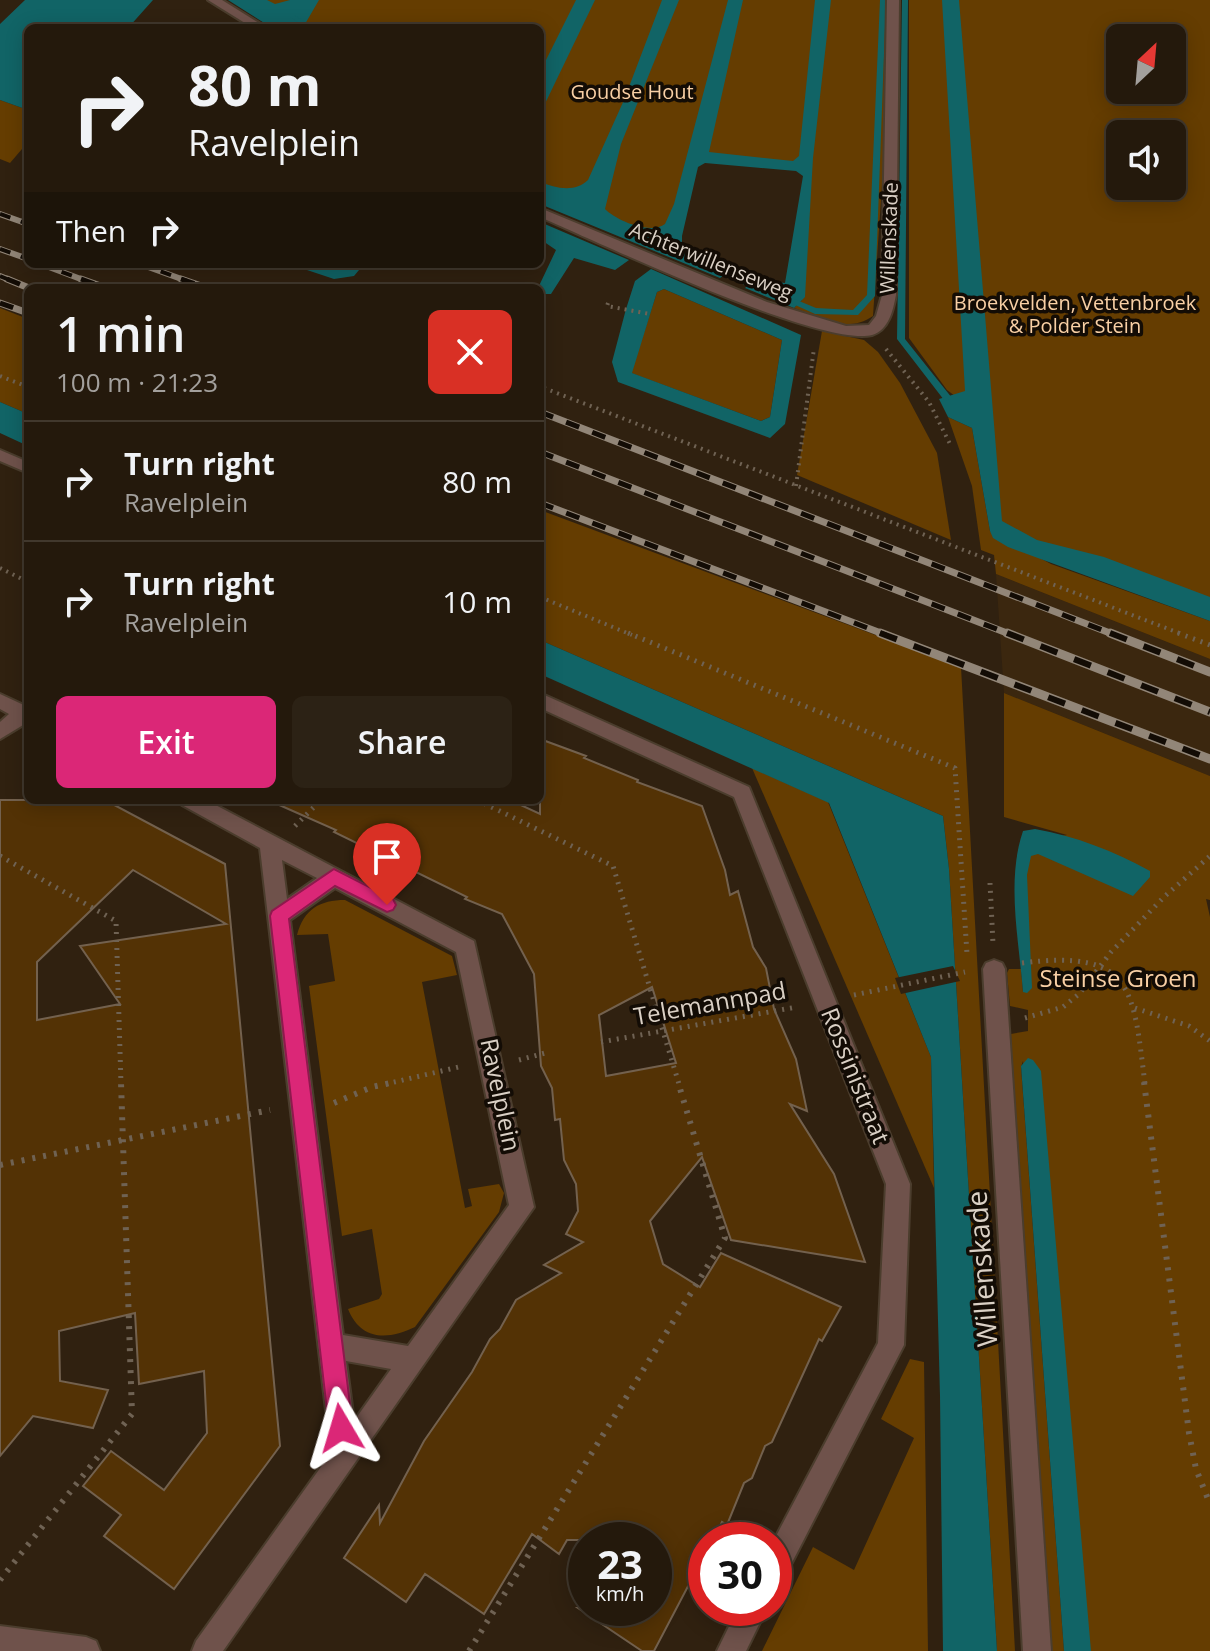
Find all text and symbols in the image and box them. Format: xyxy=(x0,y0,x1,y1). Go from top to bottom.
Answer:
north arrow xyxy=(1106,24,1186,104)
map controls xyxy=(1106,24,1186,200)
text: 80 m xyxy=(188,46,322,122)
icon: right xyxy=(56,56,160,160)
park label: Goudse Hout xyxy=(570,78,694,105)
text: Ravelplein xyxy=(188,118,360,167)
button: sound xyxy=(1106,120,1186,200)
street label: Willenskade xyxy=(873,182,904,294)
icon: right xyxy=(142,208,186,252)
text: Then xyxy=(56,210,126,251)
street label: Achterwillenseweg xyxy=(626,216,797,306)
park label: Broekvelden, Vettenbroek & Polder Stein xyxy=(954,289,1197,339)
text: 1 min xyxy=(56,301,186,366)
button: close xyxy=(428,310,512,394)
text: 100 m · 21:23 xyxy=(56,364,218,400)
text: Turn right xyxy=(124,443,275,484)
icon: right xyxy=(56,459,100,503)
text: 80 m xyxy=(442,461,512,502)
text: Ravelplein xyxy=(124,484,248,520)
text: Turn right xyxy=(124,563,275,604)
icon: right xyxy=(56,579,100,623)
text: 10 m xyxy=(442,581,512,622)
text: Ravelplein xyxy=(124,604,248,640)
button: Exit xyxy=(56,696,276,788)
button: Share xyxy=(292,696,512,788)
pin xyxy=(353,823,421,905)
icon: arrive xyxy=(365,835,409,879)
park label: Steinse Groen xyxy=(1039,961,1197,994)
street label: Telemannpad xyxy=(631,973,788,1032)
street label: Rossinistraat xyxy=(814,1002,899,1148)
street label: Ravelplein xyxy=(473,1035,530,1154)
street label: Willenskade xyxy=(957,1190,1005,1348)
position arrow xyxy=(299,1386,383,1470)
speed limit sign: 30 xyxy=(688,1522,792,1626)
text: 23 xyxy=(597,1536,643,1591)
text: km/h xyxy=(596,1580,644,1607)

